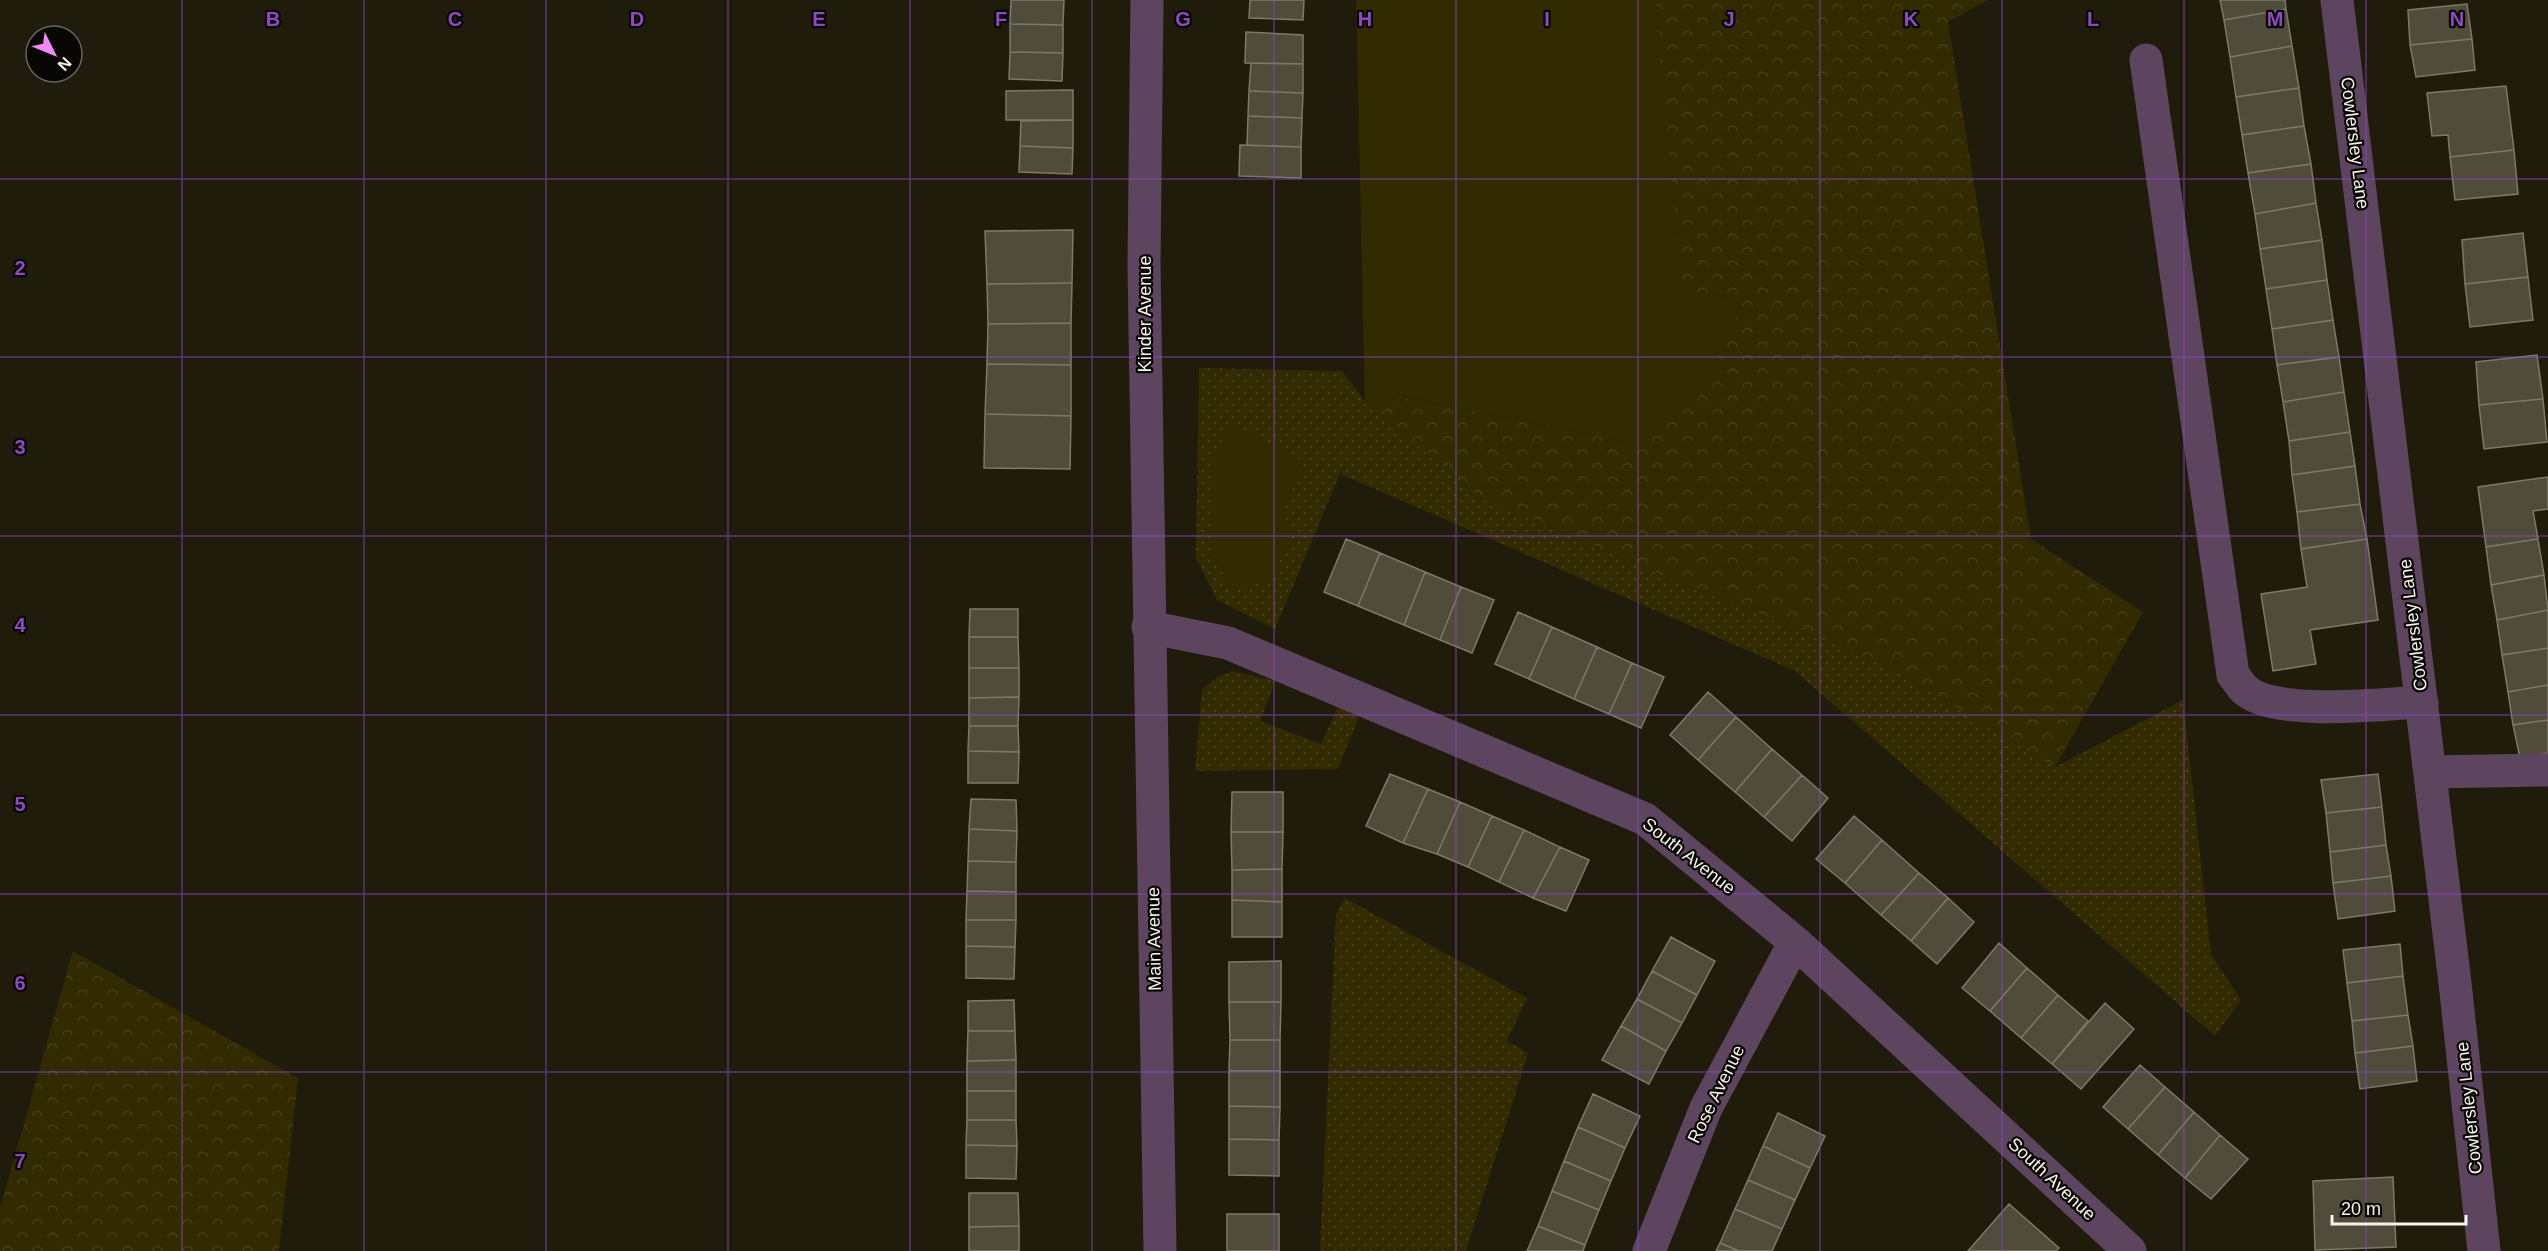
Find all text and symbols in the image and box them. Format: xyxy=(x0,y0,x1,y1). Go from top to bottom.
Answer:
text: B xyxy=(266,8,280,30)
text: C xyxy=(448,8,462,30)
text: D xyxy=(630,8,644,30)
text: E xyxy=(812,8,826,30)
text: F xyxy=(995,8,1007,30)
text: G xyxy=(1175,8,1191,30)
text: H xyxy=(1358,8,1372,30)
text: I xyxy=(1544,8,1550,30)
text: J xyxy=(1723,8,1735,30)
text: K xyxy=(1904,8,1919,30)
text: L xyxy=(2087,8,2099,30)
text: M xyxy=(2267,8,2283,30)
text: N xyxy=(2450,8,2464,30)
north arrow xyxy=(24,24,84,84)
text: N xyxy=(54,54,75,74)
street label: Cowlersley Lane xyxy=(2337,76,2373,210)
street label: Kinder Avenue xyxy=(1135,256,1155,372)
text: 2 xyxy=(14,257,26,279)
text: 3 xyxy=(14,436,26,458)
street label: Cowlersley Lane xyxy=(2395,558,2431,692)
text: 4 xyxy=(14,614,26,636)
text: 5 xyxy=(14,793,26,815)
street label: South Avenue xyxy=(1639,814,1739,898)
street label: Main Avenue xyxy=(1143,887,1165,991)
text: 6 xyxy=(14,972,26,994)
street label: Cowlersley Lane xyxy=(2452,1041,2486,1175)
street label: Rose Avenue xyxy=(1684,1042,1748,1146)
street label: South Avenue xyxy=(2004,1134,2100,1224)
text: 7 xyxy=(14,1150,26,1172)
scale bar xyxy=(2332,1188,2466,1226)
text: 20 m xyxy=(2341,1199,2381,1219)

